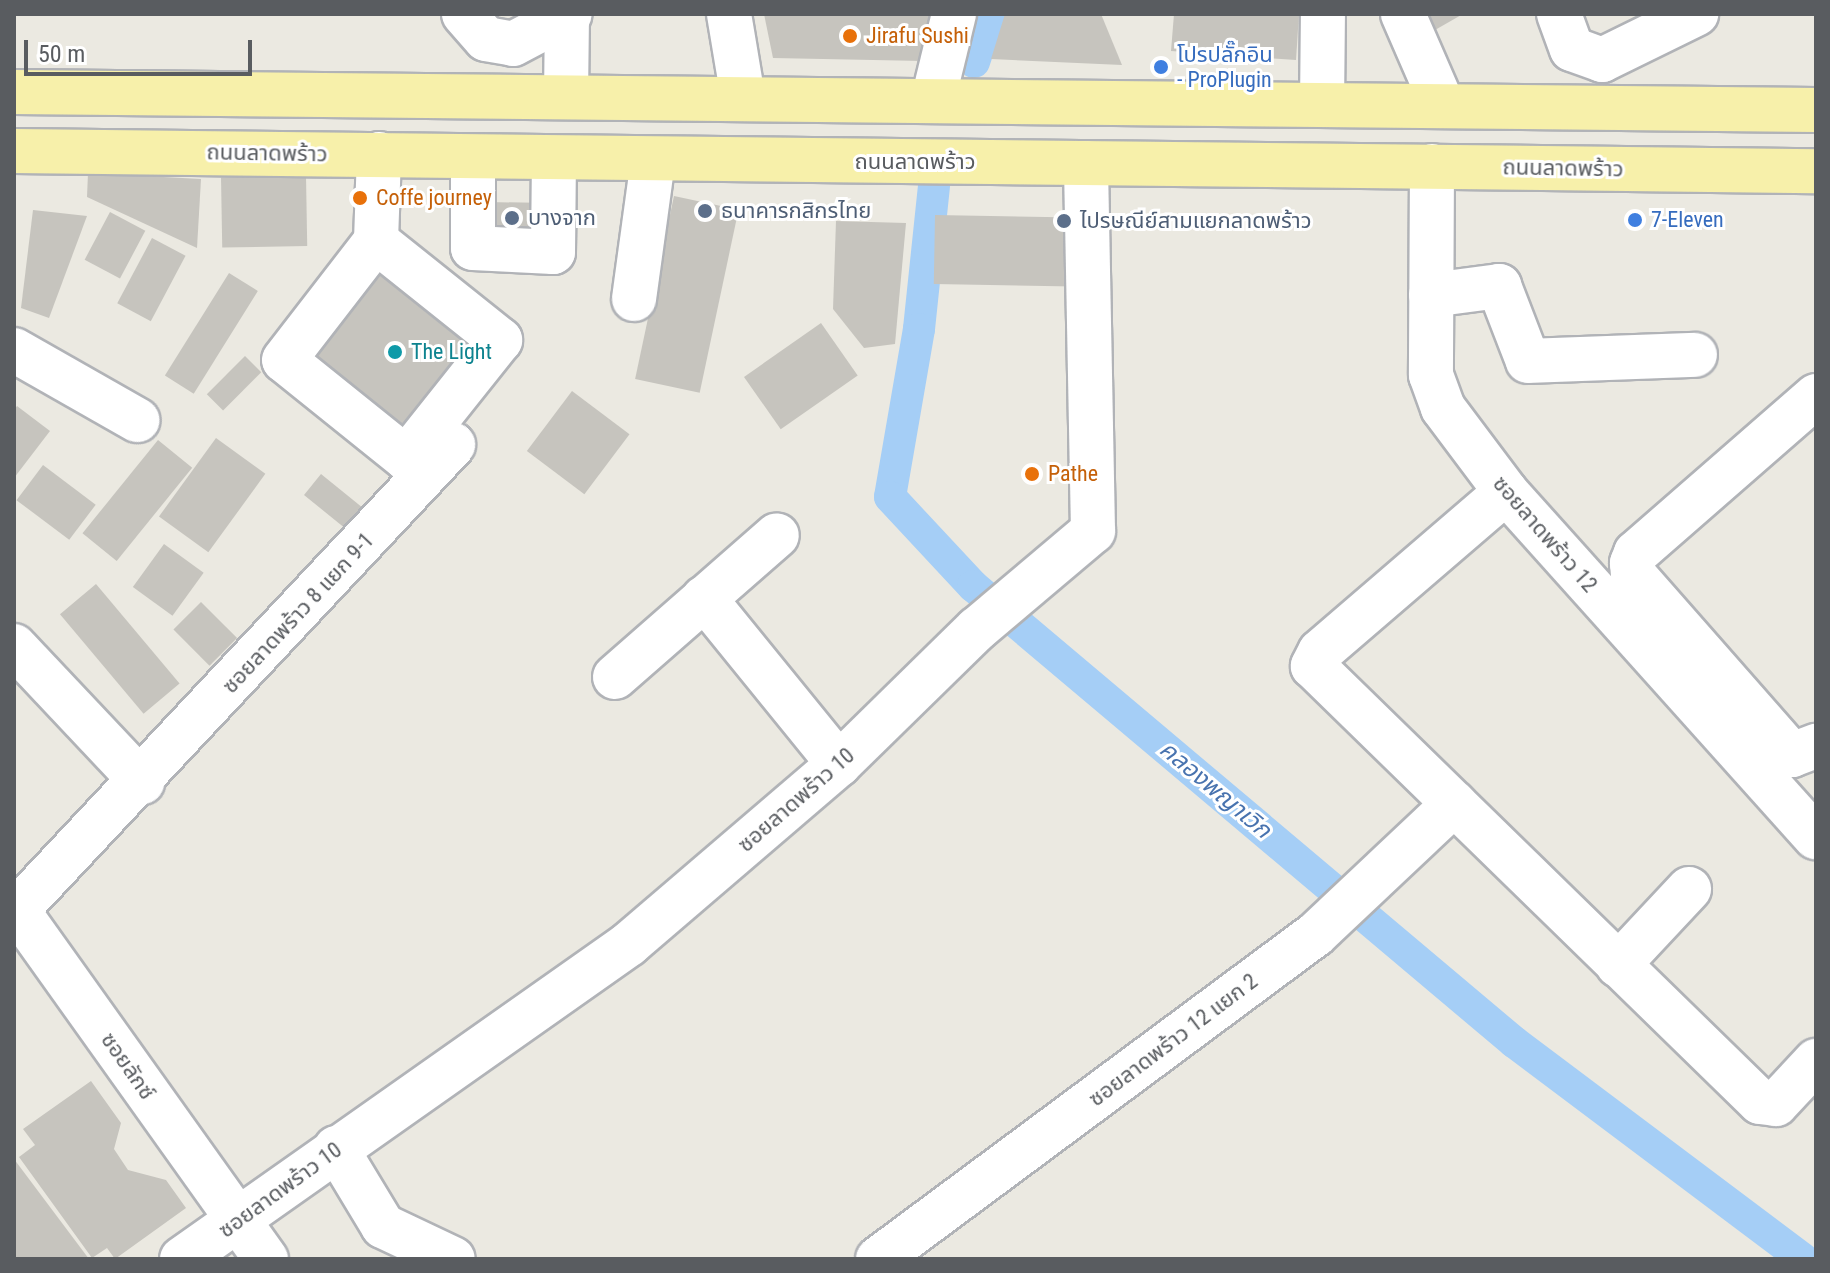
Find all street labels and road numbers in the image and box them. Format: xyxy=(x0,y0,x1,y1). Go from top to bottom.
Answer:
street label: ถนนลาดพร้าว xyxy=(206,139,328,167)
street label: ถนนลาดพร้าว xyxy=(854,149,976,175)
street label: ถนนลาดพร้าว xyxy=(1502,154,1624,182)
street label: ซอยลาดพร้าว 12 xyxy=(1487,470,1603,598)
street label: ซอยลาดพร้าว 8 แยก 9-1 xyxy=(217,527,379,699)
street label: ซอยลาดพร้าว 10 xyxy=(732,742,860,858)
street label: ซอยลาดพร้าว 12 แยก 2 xyxy=(1083,968,1263,1112)
street label: ซอยลักซ์ xyxy=(95,1027,161,1105)
street label: ซอยลาดพร้าว 10 xyxy=(213,1137,347,1243)

